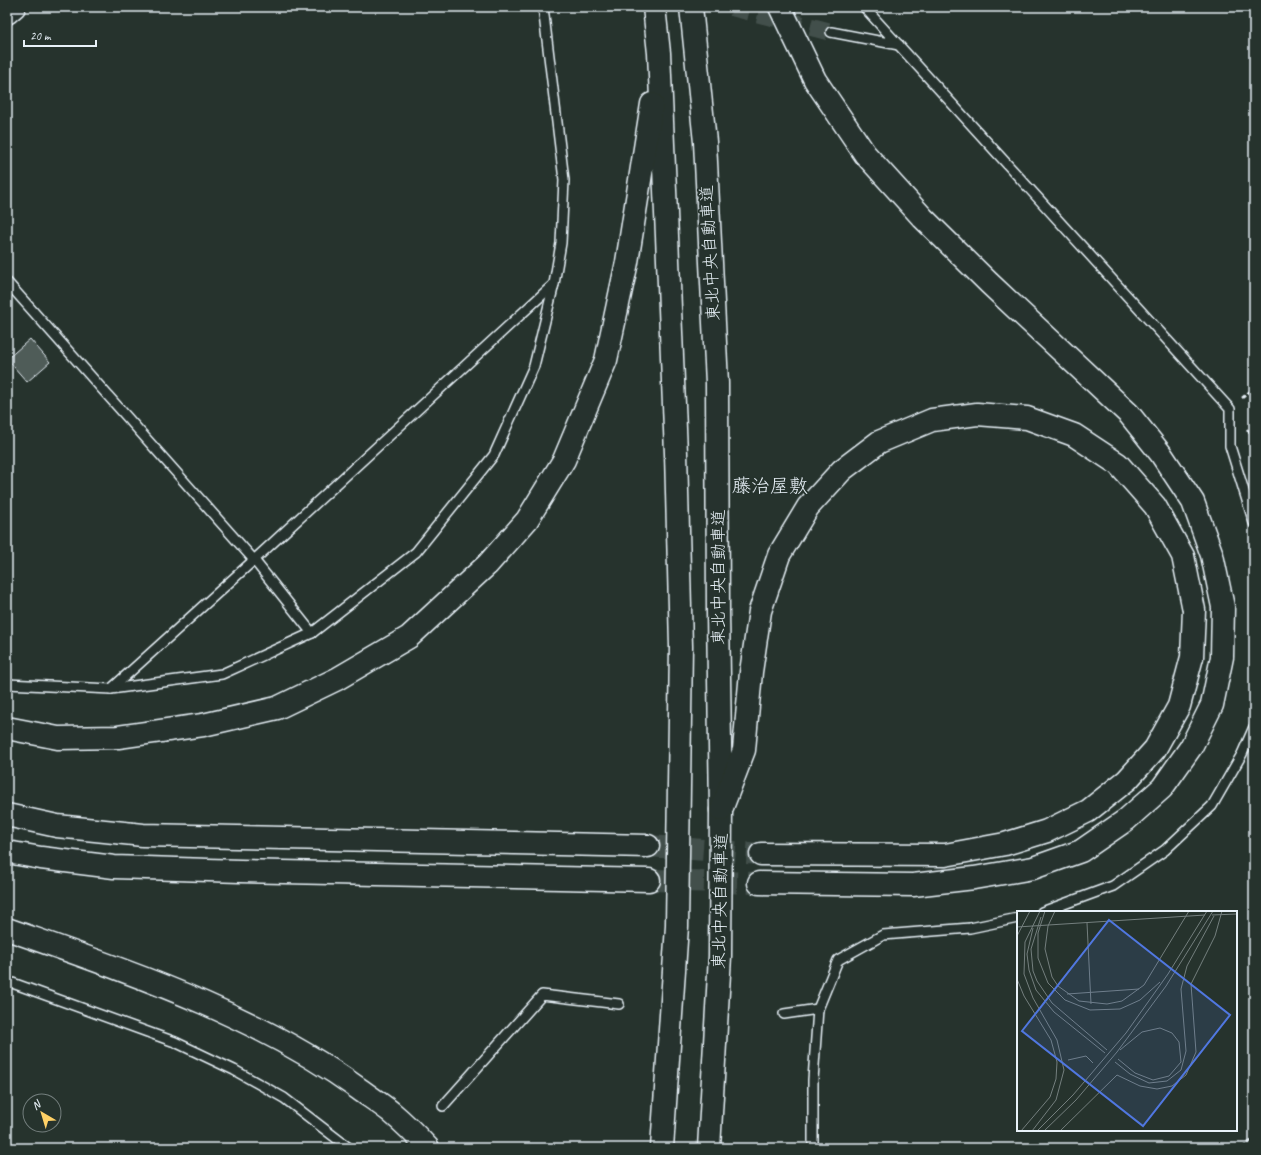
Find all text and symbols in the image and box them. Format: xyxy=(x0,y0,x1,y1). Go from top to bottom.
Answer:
scale bar xyxy=(24,22,96,48)
text: 20 m xyxy=(30,28,52,44)
street label: 東北中央自動車道 xyxy=(696,185,724,321)
district label: 藤治屋敷 xyxy=(732,474,808,498)
street label: 東北中央自動車道 xyxy=(708,509,729,645)
street label: 東北中央自動車道 xyxy=(708,833,732,969)
inset map xyxy=(1017,911,1237,1131)
north arrow xyxy=(22,1093,62,1133)
text: N xyxy=(29,1096,45,1113)

